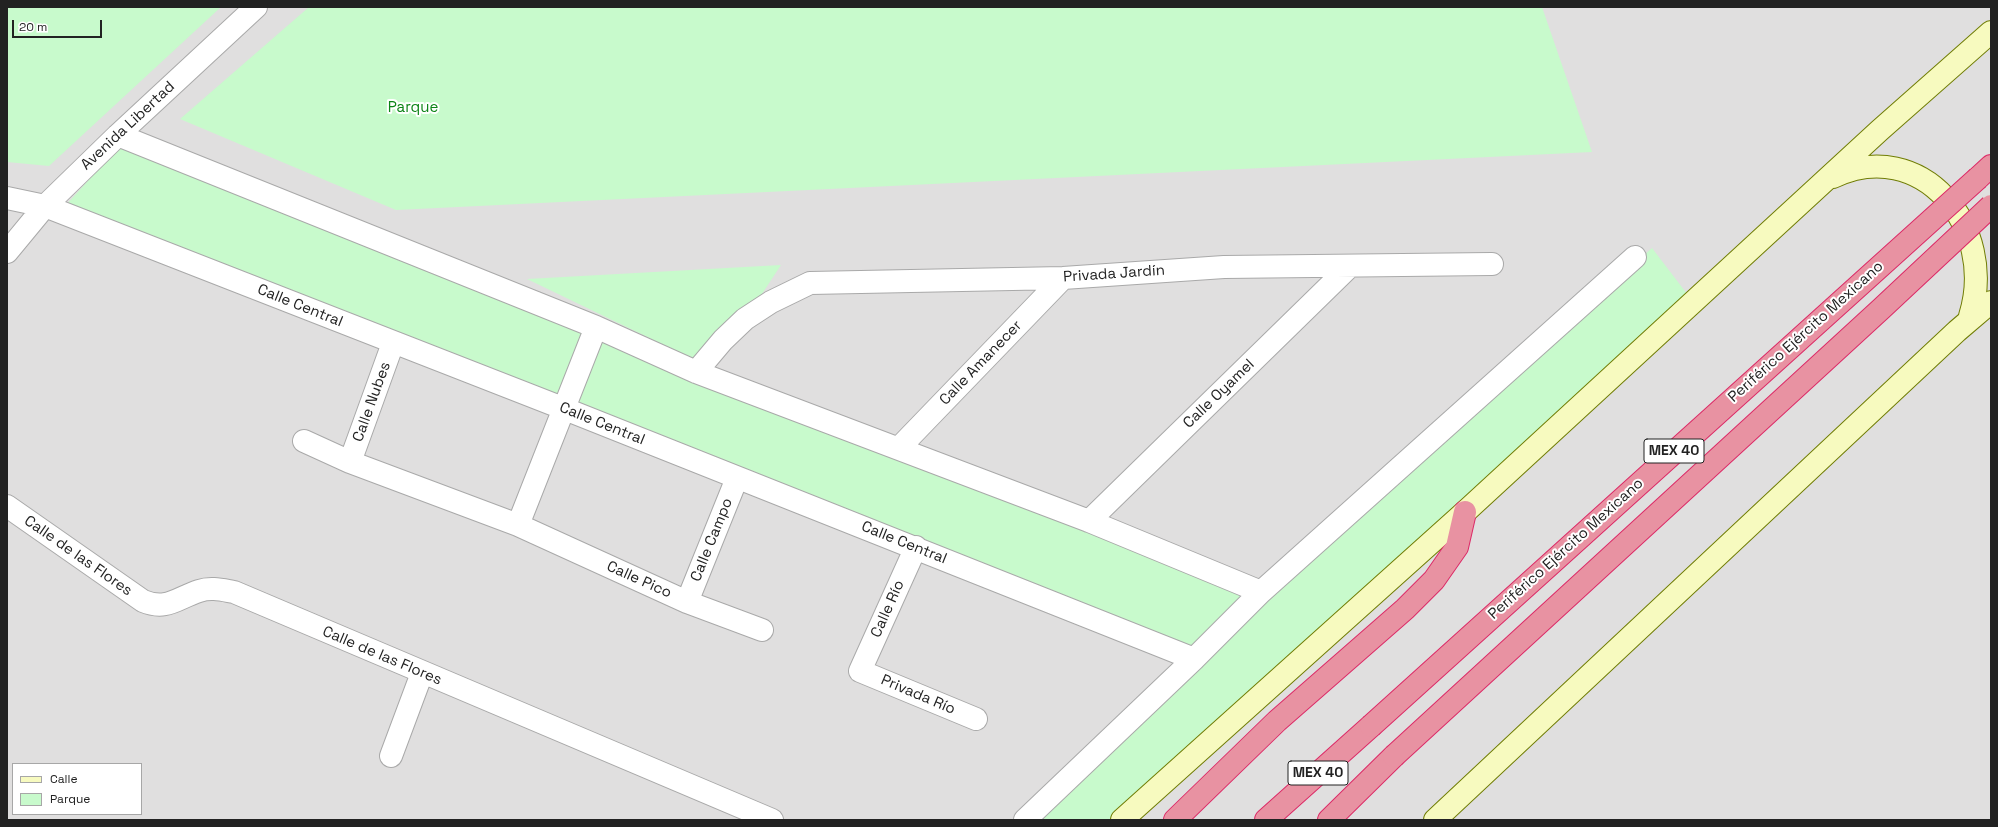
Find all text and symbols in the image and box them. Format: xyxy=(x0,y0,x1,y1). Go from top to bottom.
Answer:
scale bar xyxy=(14,12,104,38)
text: 20 m xyxy=(19,19,47,35)
street label: Avenida Libertad xyxy=(77,78,179,174)
park label: Parque xyxy=(388,99,438,117)
street label: Periférico Ejército Mexicano xyxy=(1725,258,1887,406)
street label: Privada Jardín xyxy=(1063,261,1165,287)
street label: Calle Central xyxy=(255,281,345,331)
street label: Calle Amanecer xyxy=(936,317,1026,409)
street label: Calle Oyamel xyxy=(1180,356,1258,432)
street label: Calle Nubes xyxy=(349,359,395,445)
street label: Calle Central xyxy=(557,399,647,449)
road number: MEX 40 xyxy=(1644,439,1704,463)
street label: Periférico Ejército Mexicano xyxy=(1485,475,1647,623)
street label: Calle Campo xyxy=(687,496,737,584)
street label: Calle de las Flores xyxy=(20,512,136,600)
street label: Calle Central xyxy=(859,518,949,568)
street label: Calle Pico xyxy=(604,558,674,602)
street label: Calle Río xyxy=(867,578,909,640)
street label: Calle de las Flores xyxy=(320,623,444,689)
street label: Privada Río xyxy=(878,671,958,719)
road number: MEX 40 xyxy=(1288,761,1348,785)
legend xyxy=(12,763,142,815)
text: Calle xyxy=(50,771,78,787)
text: Parque xyxy=(50,791,90,807)

